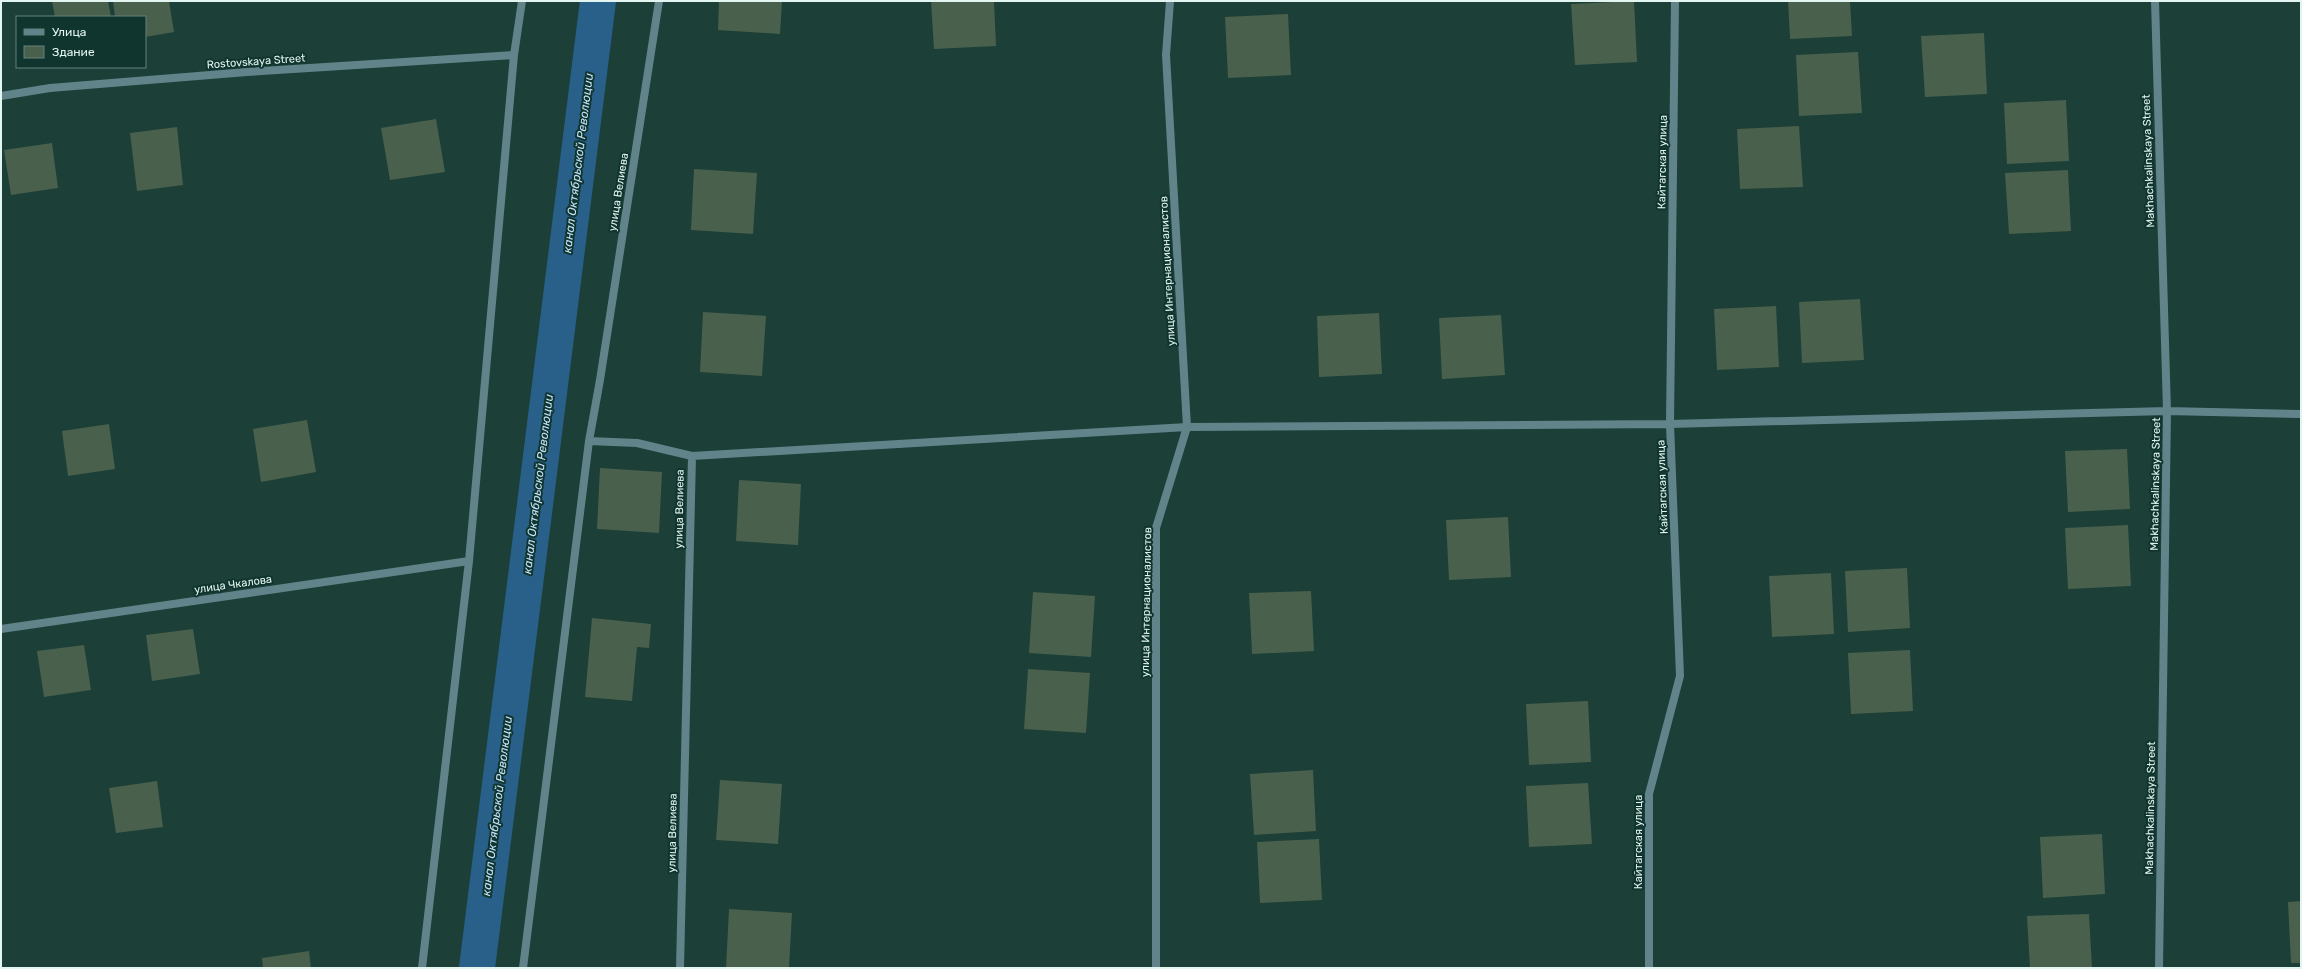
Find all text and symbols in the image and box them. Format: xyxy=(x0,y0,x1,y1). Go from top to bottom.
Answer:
legend xyxy=(16,16,146,68)
text: Улица xyxy=(52,25,86,39)
text: Здание xyxy=(52,45,95,59)
street label: Rostovskaya Street xyxy=(206,52,307,71)
water label: канал Октябрьской Революции xyxy=(560,72,596,254)
street label: Makhachkalinskaya Street xyxy=(2140,93,2157,228)
street label: Кайтагская улица xyxy=(1655,115,1670,209)
street label: улица Велиева xyxy=(606,152,631,232)
street label: улица Интернационалистов xyxy=(1157,196,1178,346)
water label: канал Октябрьской Революции xyxy=(520,393,556,575)
street label: Makhachkalinskaya Street xyxy=(2148,417,2163,551)
street label: Кайтагская улица xyxy=(1654,440,1671,534)
street label: улица Велиева xyxy=(672,469,687,549)
street label: улица Интернационалистов xyxy=(1139,527,1154,677)
street label: улица Чкалова xyxy=(193,573,273,596)
water label: канал Октябрьской Революции xyxy=(479,715,515,897)
street label: Makhachkalinskaya Street xyxy=(2143,741,2158,875)
street label: улица Велиева xyxy=(665,793,680,873)
street label: Кайтагская улица xyxy=(1632,795,1645,889)

